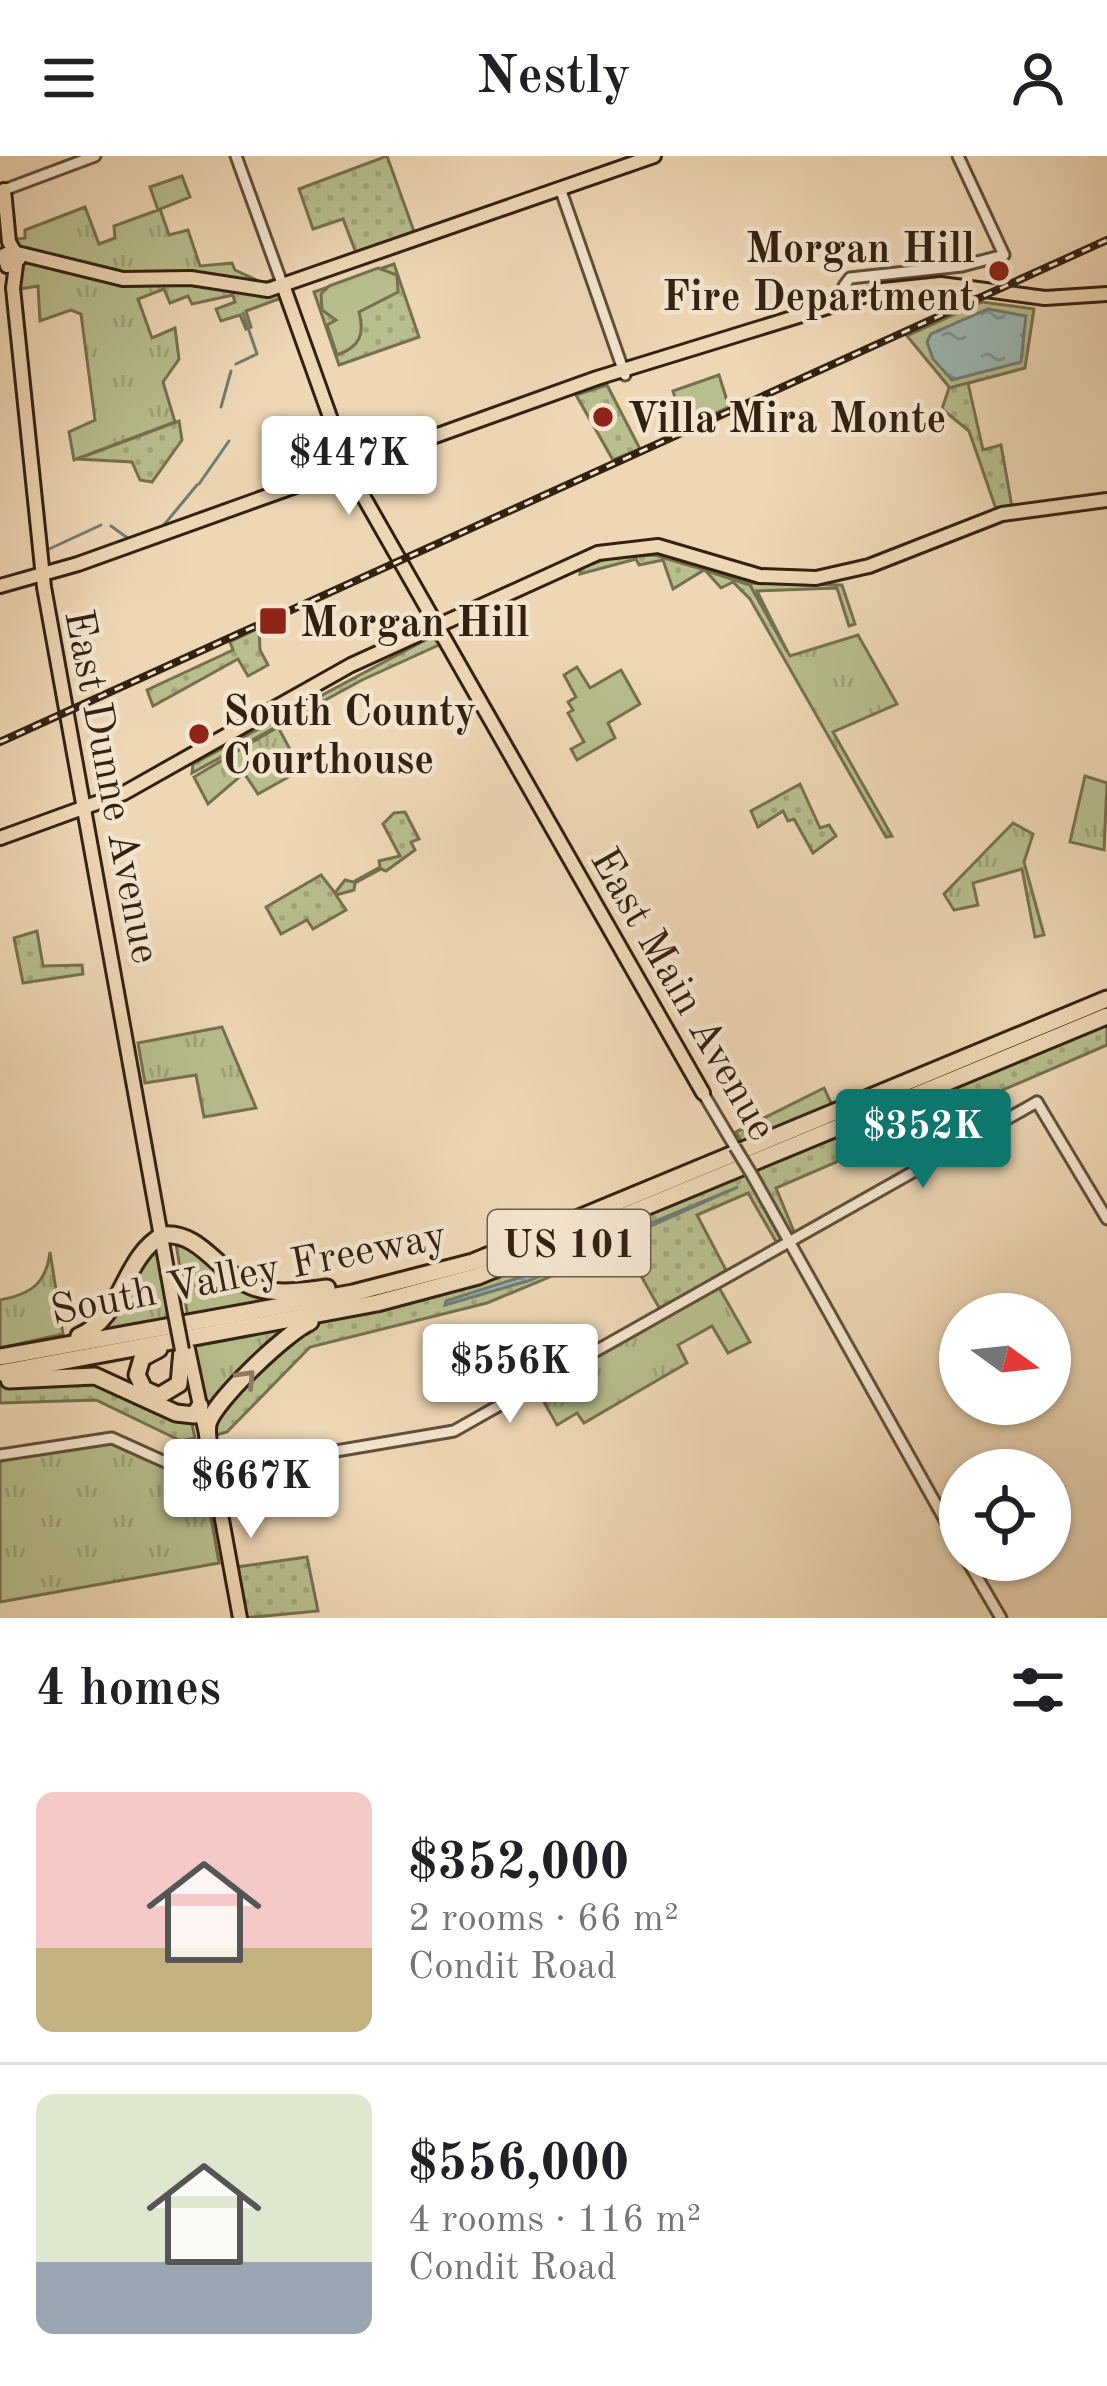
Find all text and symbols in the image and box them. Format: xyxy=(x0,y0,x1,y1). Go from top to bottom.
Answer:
icon: menu xyxy=(36,45,102,111)
icon: person xyxy=(1005,45,1071,111)
text: Nestly xyxy=(476,51,631,105)
place label: Morgan Hill Fire Department xyxy=(662,230,975,320)
marker: Morgan Hill Fire Department xyxy=(986,258,1012,284)
place label: Villa Mira Monte xyxy=(627,400,946,442)
marker: Villa Mira Monte xyxy=(590,404,616,430)
pin: $447K xyxy=(265,416,433,518)
text: $447K xyxy=(289,435,409,474)
place label: Morgan Hill xyxy=(300,604,529,646)
marker: Morgan Hill xyxy=(257,605,289,637)
street label: East Dunne Avenue xyxy=(55,606,165,967)
place label: South County Courthouse xyxy=(223,693,477,783)
marker: South County Courthouse xyxy=(186,721,212,747)
street label: East Main Avenue xyxy=(581,842,782,1148)
pin: $352K xyxy=(839,1089,1007,1191)
text: $352K xyxy=(863,1108,983,1147)
road number: US 101 xyxy=(488,1210,650,1276)
street label: South Valley Freeway xyxy=(47,1216,450,1334)
north arrow xyxy=(939,1293,1071,1425)
map controls xyxy=(939,1293,1071,1581)
pin: $556K xyxy=(426,1324,594,1426)
text: $556K xyxy=(450,1343,570,1382)
one-way arrow xyxy=(232,1370,254,1391)
pin: $667K xyxy=(167,1439,335,1541)
button: locate xyxy=(939,1449,1071,1581)
text: $667K xyxy=(191,1458,311,1497)
icon: filters xyxy=(1005,1657,1071,1723)
text: 4 homes xyxy=(36,1665,221,1716)
text: $352,000 xyxy=(408,1839,629,1890)
icon: home xyxy=(132,1840,276,1984)
text: 2 rooms · 66 m² xyxy=(408,1900,679,1939)
text: Condit Road xyxy=(408,1948,617,1987)
text: $556,000 xyxy=(408,2140,629,2191)
icon: home xyxy=(132,2142,276,2286)
text: 4 rooms · 116 m² xyxy=(408,2201,701,2240)
text: Condit Road xyxy=(408,2249,617,2288)

